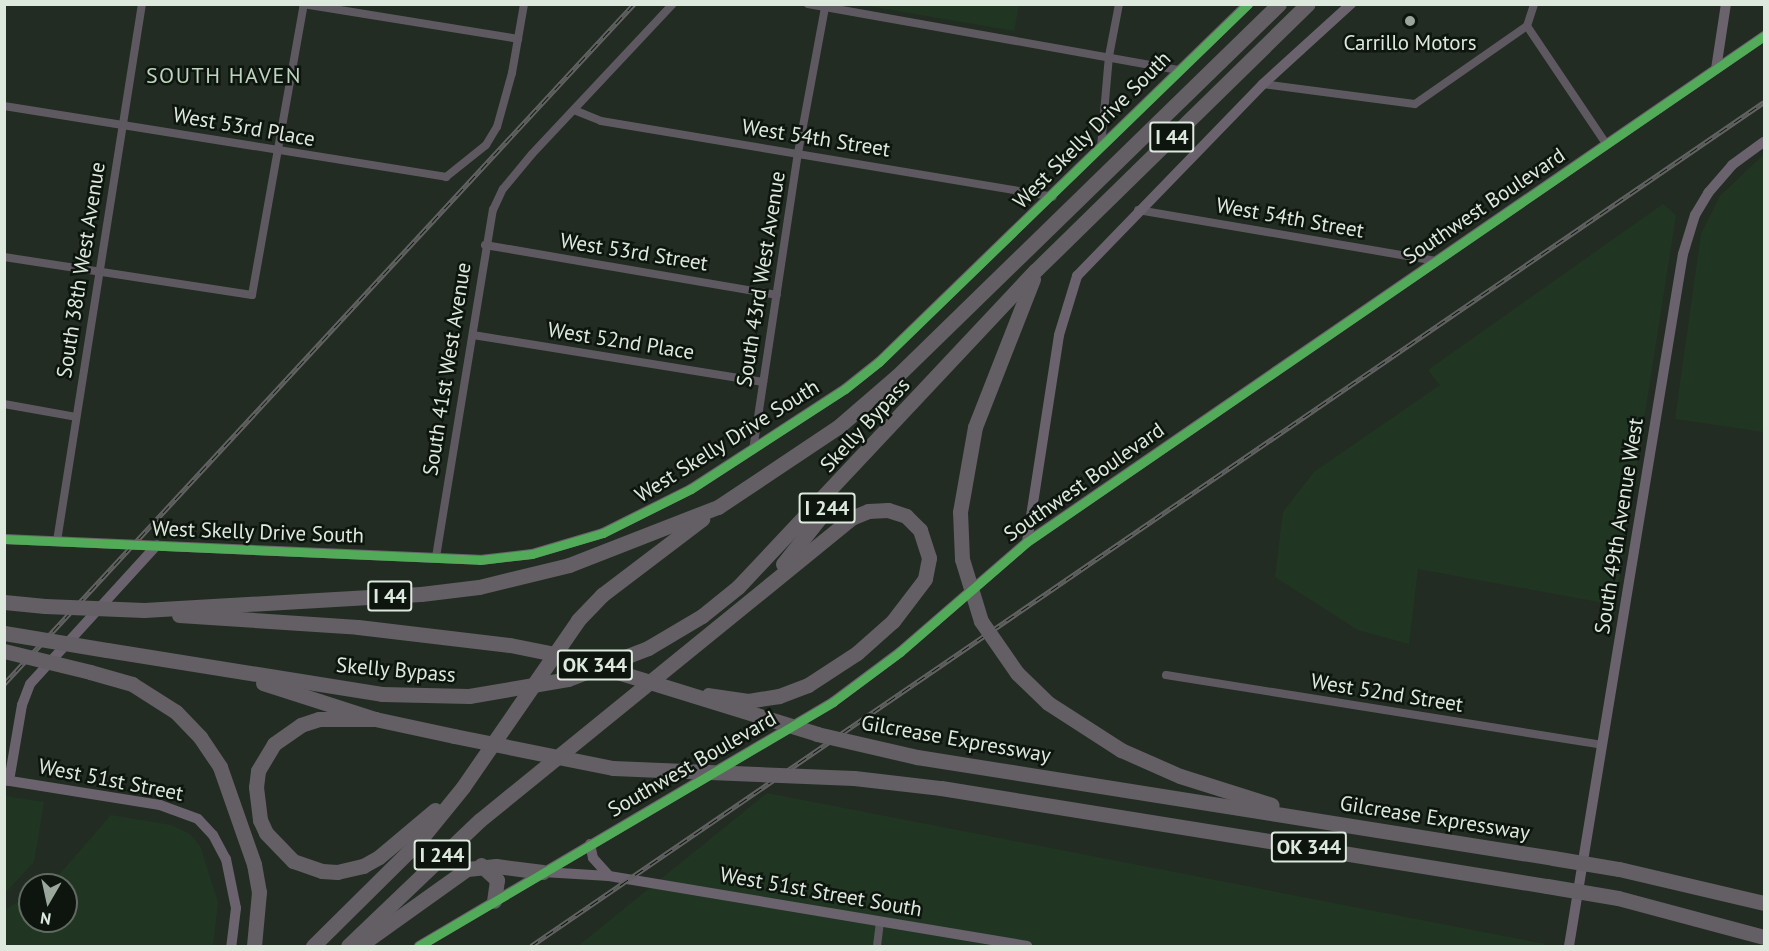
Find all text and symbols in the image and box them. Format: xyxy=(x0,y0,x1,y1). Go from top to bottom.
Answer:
marker: Carrillo Motors xyxy=(1403,14,1417,28)
place label: Carrillo Motors xyxy=(1343,30,1477,56)
street label: West Skelly Drive South xyxy=(1008,46,1176,214)
district label: SOUTH HAVEN xyxy=(146,63,302,89)
street label: West 53rd Place xyxy=(171,102,317,152)
street label: West 54th Street xyxy=(740,114,892,162)
road number: I 44 xyxy=(1148,120,1196,154)
street label: Southwest Boulevard xyxy=(1398,142,1570,270)
street label: South 38th West Avenue xyxy=(51,160,111,380)
street label: South 43rd West Avenue xyxy=(731,169,791,389)
street label: West 54th Street xyxy=(1214,193,1366,243)
street label: West 53rd Street xyxy=(558,228,710,276)
street label: South 41st West Avenue xyxy=(418,260,476,478)
street label: West 52nd Place xyxy=(546,317,696,365)
street label: Skelly Bypass xyxy=(815,372,915,478)
street label: West Skelly Drive South xyxy=(630,374,824,508)
street label: South 49th Avenue West xyxy=(1589,416,1649,636)
street label: Southwest Boulevard xyxy=(999,417,1169,547)
road number: I 244 xyxy=(798,491,856,525)
street label: West Skelly Drive South xyxy=(151,516,365,548)
road number: I 44 xyxy=(366,579,414,613)
road number: OK 344 xyxy=(556,648,634,682)
street label: Skelly Bypass xyxy=(335,652,457,688)
street label: West 52nd Street xyxy=(1309,669,1465,717)
street label: Southwest Boulevard xyxy=(603,706,781,822)
street label: Gilcrease Expressway xyxy=(859,710,1053,768)
street label: West 51st Street xyxy=(37,754,185,806)
street label: Gilcrease Expressway xyxy=(1338,791,1532,845)
road number: OK 344 xyxy=(1270,830,1348,864)
road number: I 244 xyxy=(414,838,470,872)
street label: West 51st Street South xyxy=(718,862,924,922)
north arrow xyxy=(18,873,78,933)
text: N xyxy=(39,908,52,930)

